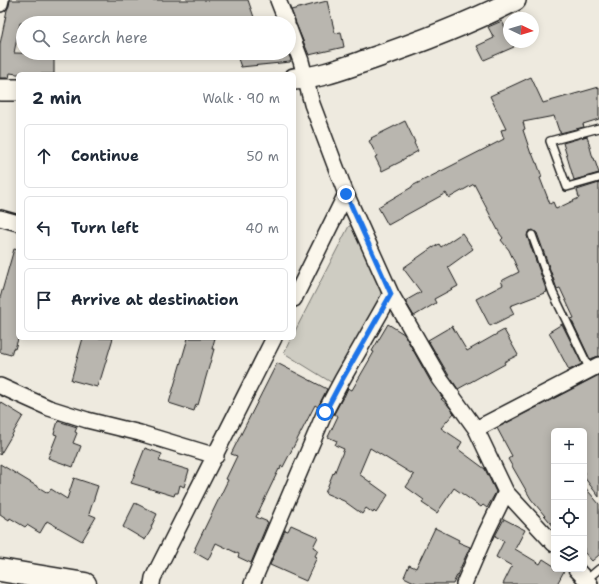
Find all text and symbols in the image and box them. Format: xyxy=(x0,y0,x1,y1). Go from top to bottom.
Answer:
north arrow xyxy=(503,12,539,48)
search box xyxy=(16,16,296,60)
icon: search xyxy=(30,27,52,49)
text: Search here xyxy=(62,28,148,48)
text: 2 min xyxy=(32,87,82,109)
text: Walk · 90 m xyxy=(202,90,280,107)
icon: ahead xyxy=(33,145,55,167)
text: Continue xyxy=(71,146,139,166)
text: 50 m xyxy=(246,148,279,165)
route end xyxy=(337,185,355,203)
icon: left xyxy=(33,217,55,239)
text: Turn left xyxy=(71,218,139,238)
text: 40 m xyxy=(245,220,279,237)
icon: arrive xyxy=(33,289,55,311)
text: Arrive at destination xyxy=(71,290,239,310)
route start xyxy=(316,403,334,421)
map controls xyxy=(551,428,587,572)
button: + xyxy=(551,428,587,464)
button: − xyxy=(551,464,587,500)
button: locate xyxy=(551,500,587,536)
button: layers xyxy=(551,536,587,572)

